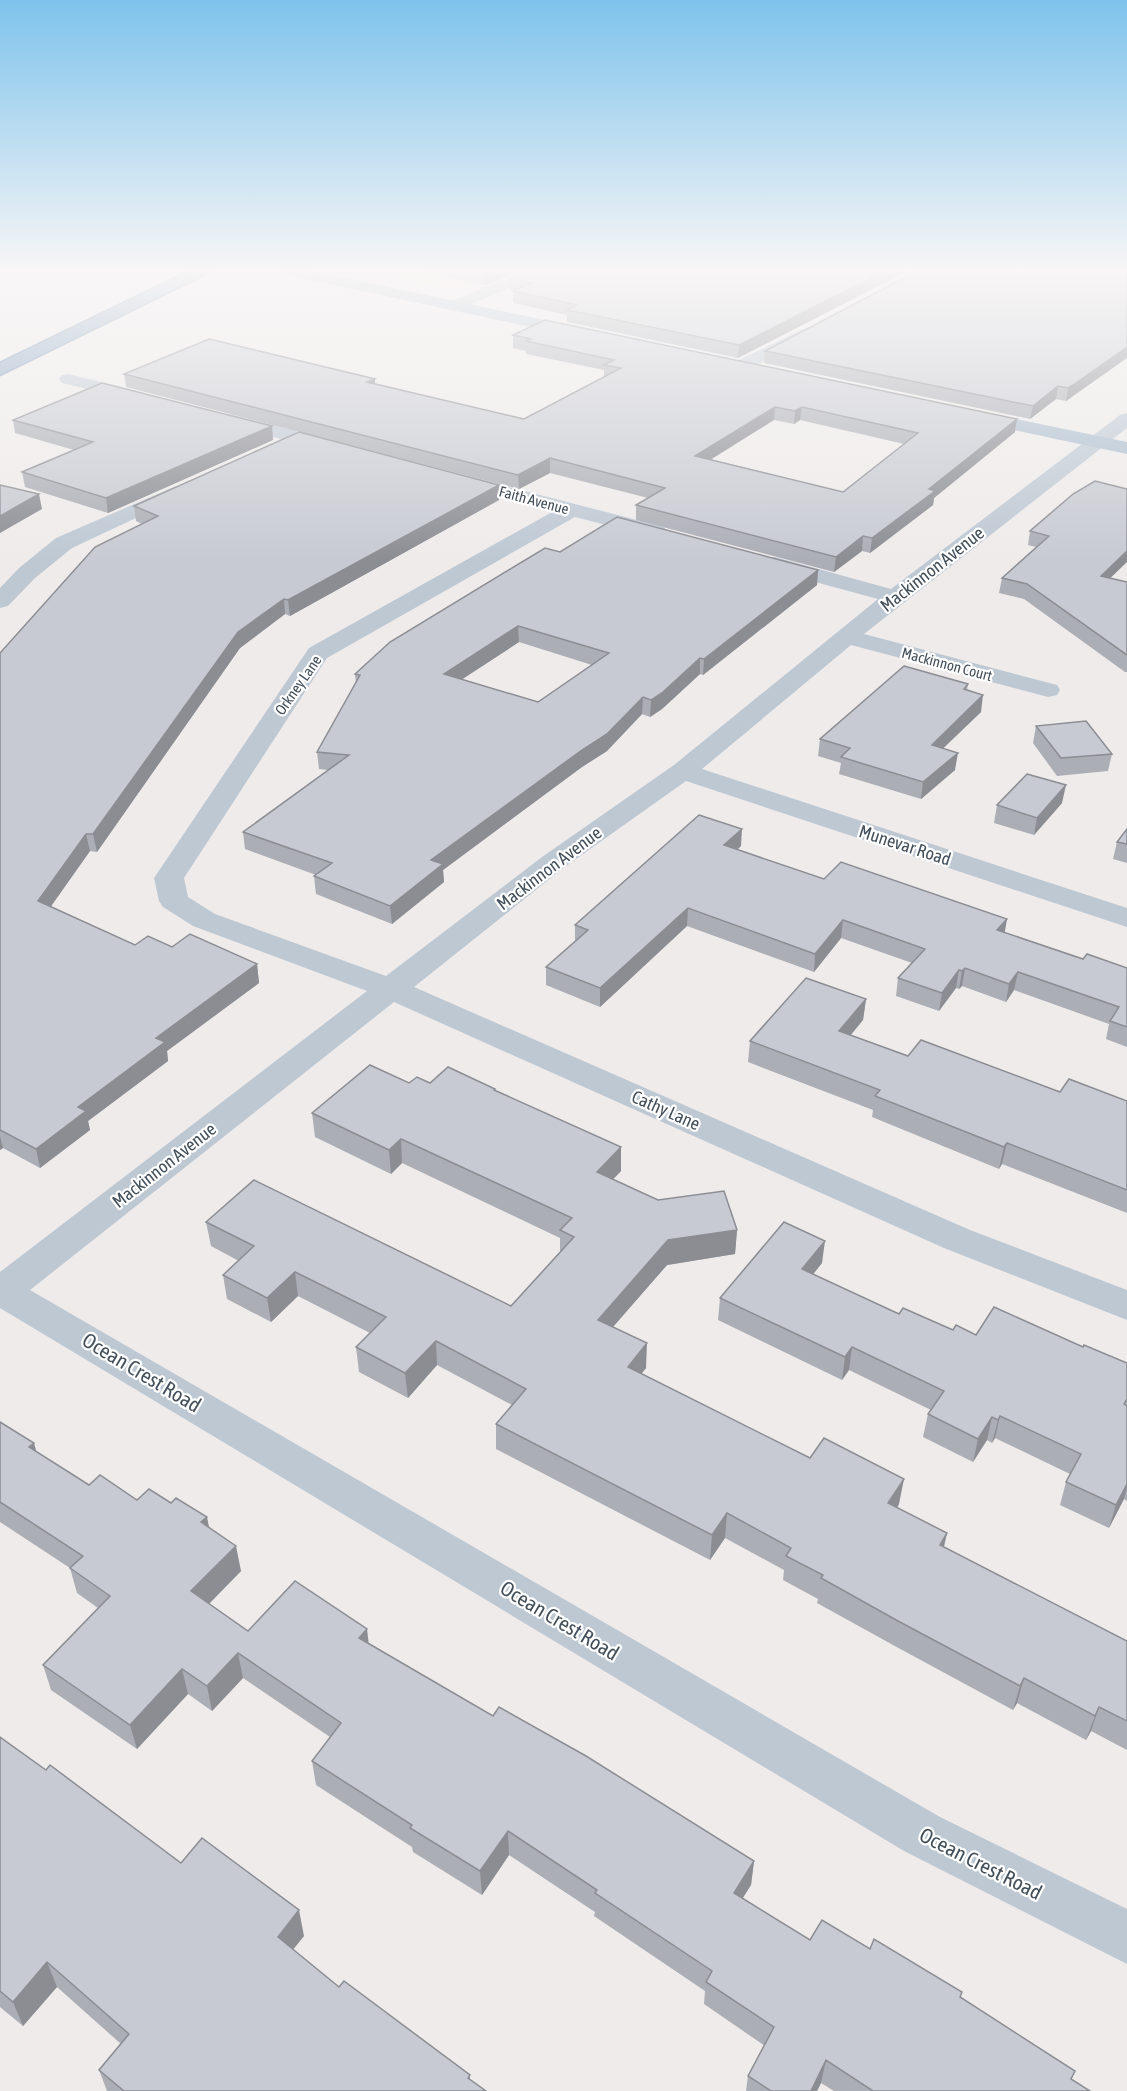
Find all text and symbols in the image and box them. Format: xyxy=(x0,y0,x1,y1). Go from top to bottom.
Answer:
street label: Faith Avenue xyxy=(497,483,571,517)
street label: Mackinnon Avenue xyxy=(876,522,988,616)
street label: Mackinnon Court xyxy=(900,644,994,684)
street label: Orkney Lane xyxy=(271,652,325,718)
street label: Munevar Road xyxy=(856,820,954,870)
street label: Mackinnon Avenue xyxy=(493,822,605,914)
street label: Cathy Lane xyxy=(629,1086,703,1134)
street label: Mackinnon Avenue xyxy=(108,1118,220,1212)
street label: Ocean Crest Road xyxy=(78,1327,206,1417)
street label: Ocean Crest Road xyxy=(496,1575,624,1665)
street label: Ocean Crest Road xyxy=(916,1822,1046,1904)

